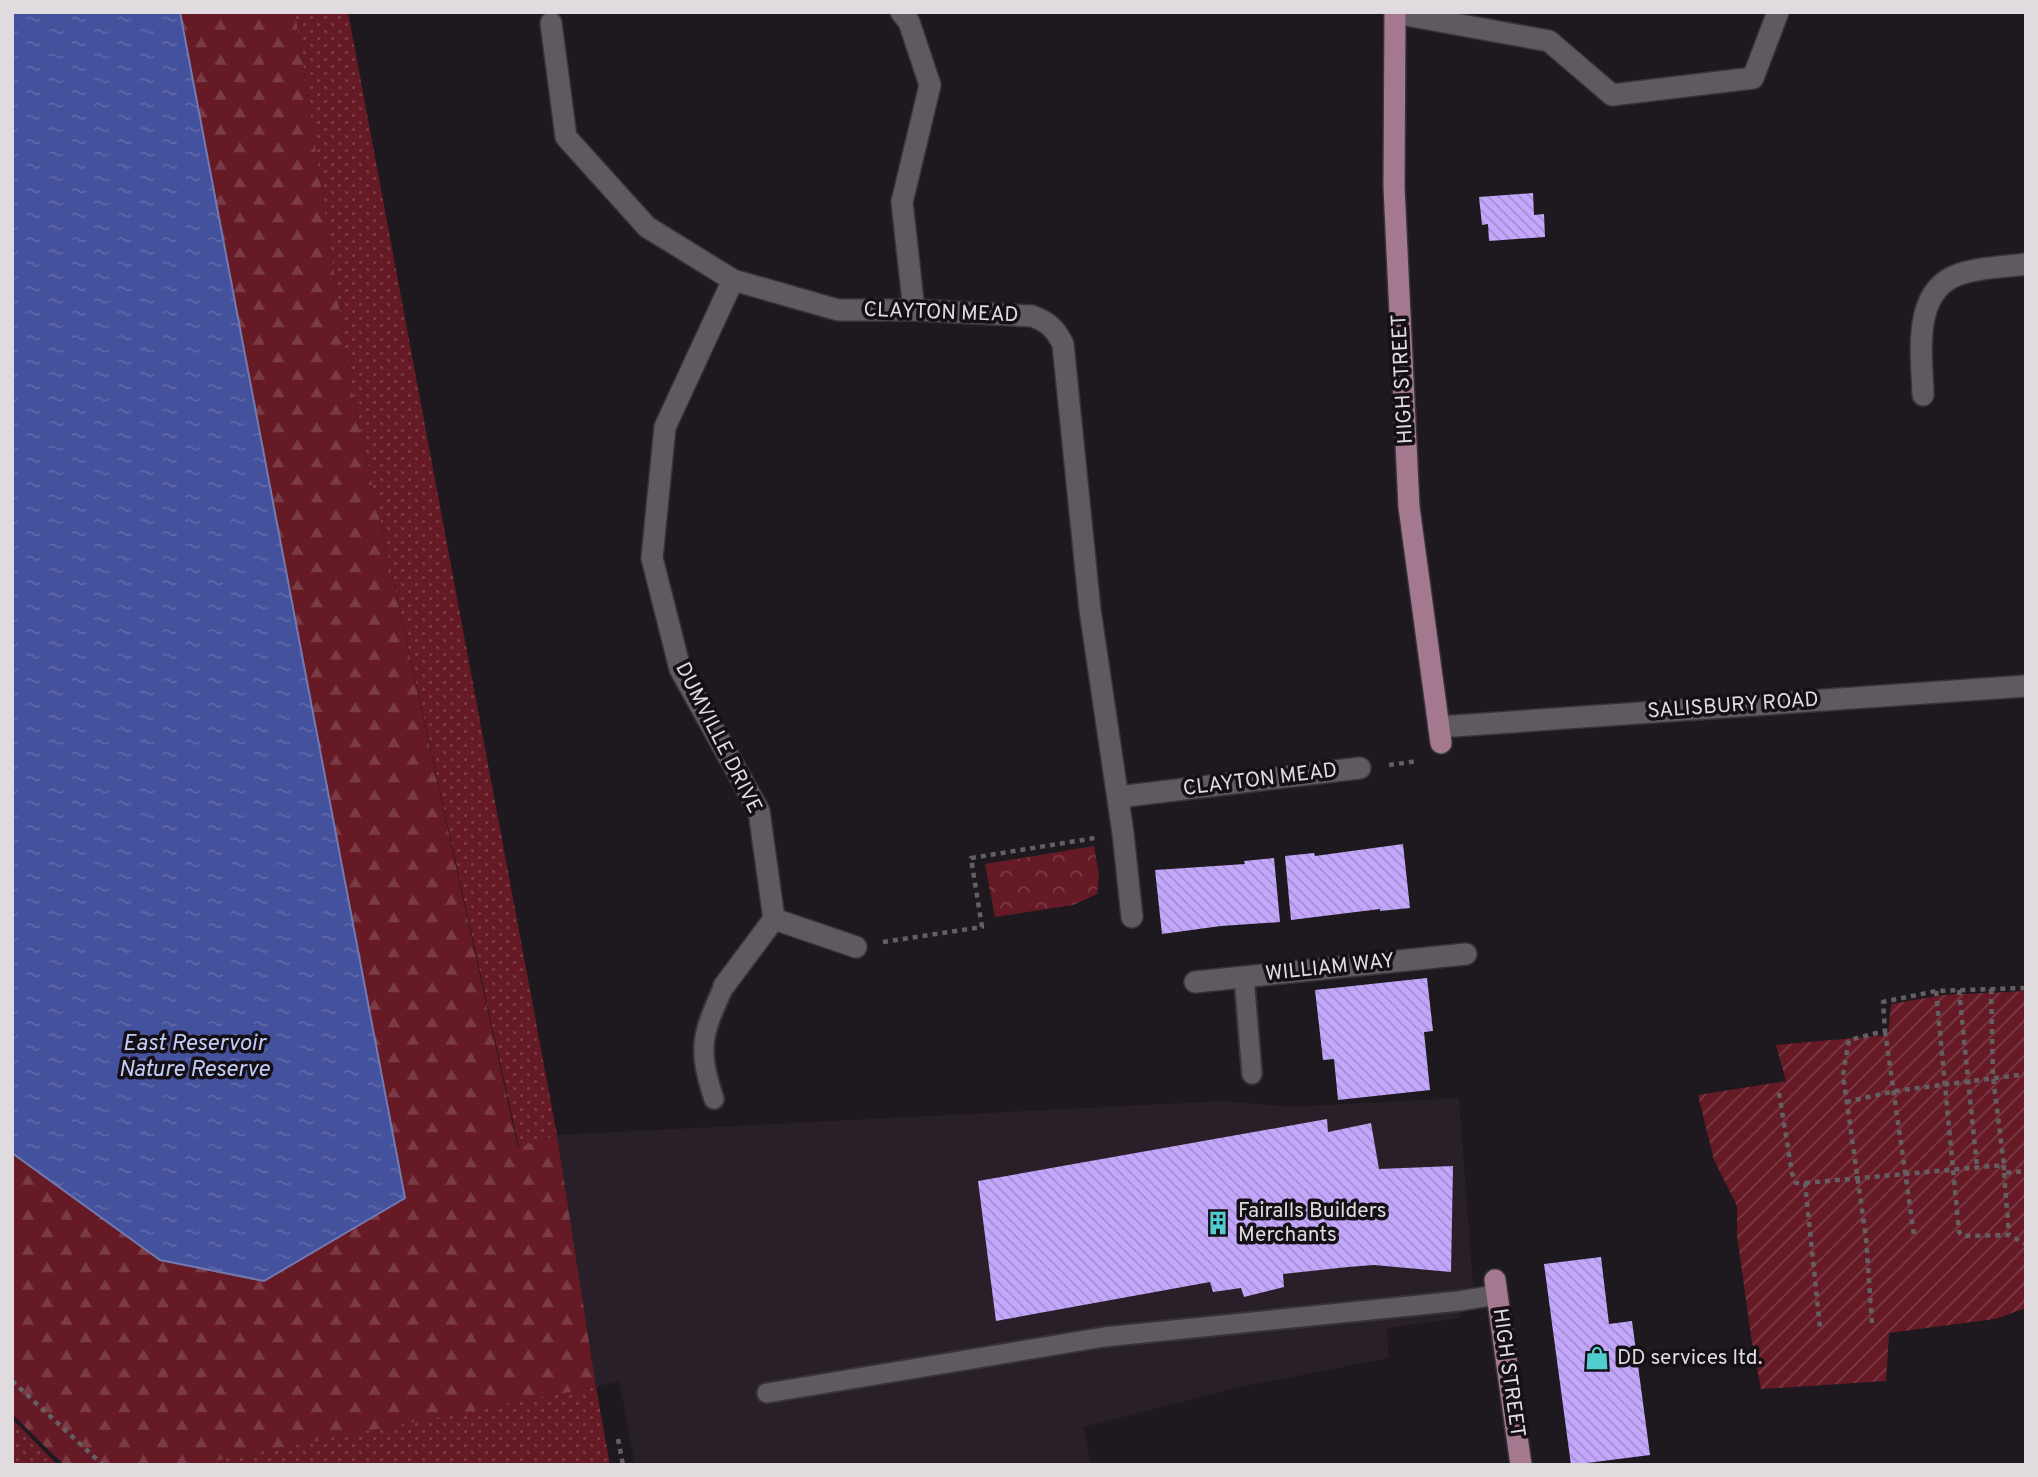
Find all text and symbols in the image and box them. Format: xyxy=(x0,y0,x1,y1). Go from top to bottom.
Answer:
street label: CLAYTON MEAD xyxy=(863,297,1019,329)
street label: HIGH STREET xyxy=(1386,313,1420,445)
street label: DUMVILLE DRIVE xyxy=(668,658,768,818)
street label: SALISBURY ROAD xyxy=(1646,687,1820,725)
street label: CLAYTON MEAD xyxy=(1181,757,1339,803)
street label: WILLIAM WAY xyxy=(1264,948,1396,988)
water label: East Reservoir Nature Reserve xyxy=(118,1030,271,1085)
place label: Fairalls Builders Merchants xyxy=(1238,1198,1387,1249)
building icon: Fairalls Builders Merchants xyxy=(1204,1209,1232,1237)
street label: HIGH STREET xyxy=(1486,1307,1530,1439)
shop icon: DD services ltd. xyxy=(1583,1344,1611,1372)
place label: DD services ltd. xyxy=(1617,1345,1762,1372)

